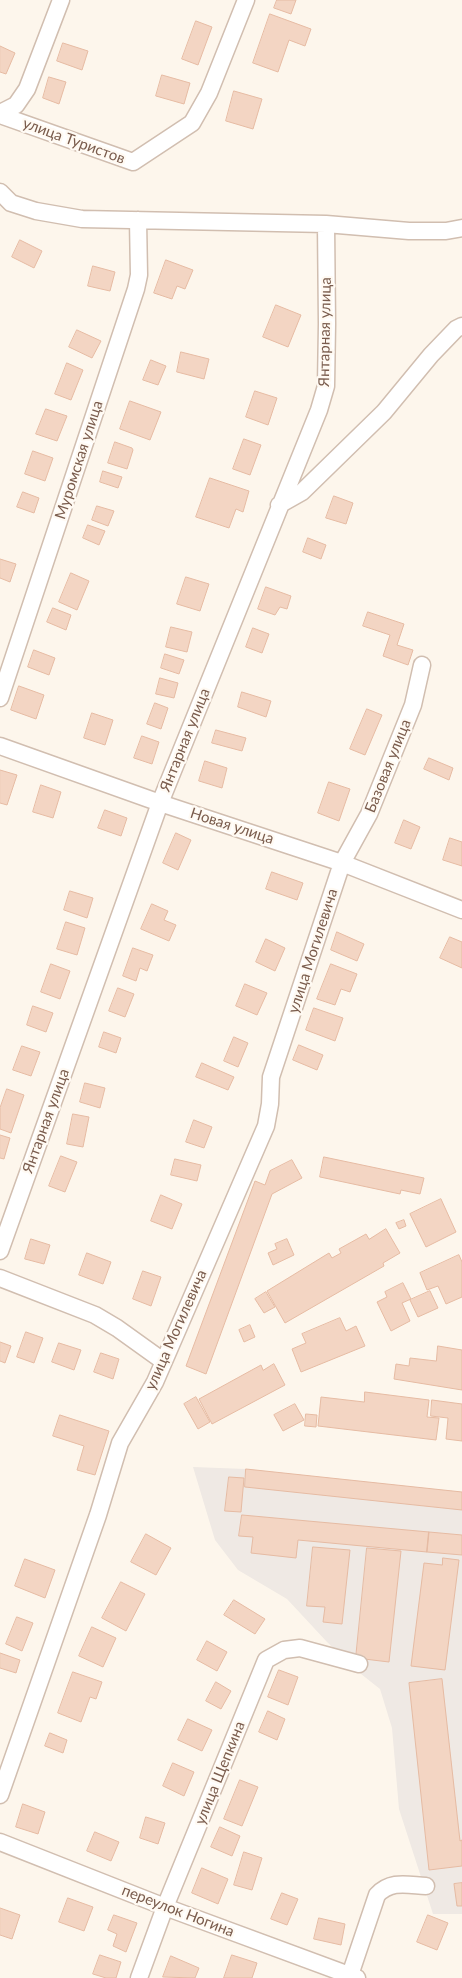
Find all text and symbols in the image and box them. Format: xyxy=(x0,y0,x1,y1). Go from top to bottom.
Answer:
street label: улица Туристов xyxy=(20,114,128,168)
street label: Янтарная улица xyxy=(315,277,335,387)
street label: Муромская улица xyxy=(51,398,107,522)
street label: Янтарная улица xyxy=(156,686,214,794)
street label: Базовая улица xyxy=(361,717,415,815)
street label: Новая улица xyxy=(188,804,276,848)
street label: улица Могилевича xyxy=(284,886,342,1016)
street label: Янтарная улица xyxy=(19,1066,73,1176)
street label: улица Могилевича xyxy=(141,1267,211,1393)
street label: улица Щепкина xyxy=(191,1719,249,1827)
street label: переулок Ногина xyxy=(119,1881,237,1941)

